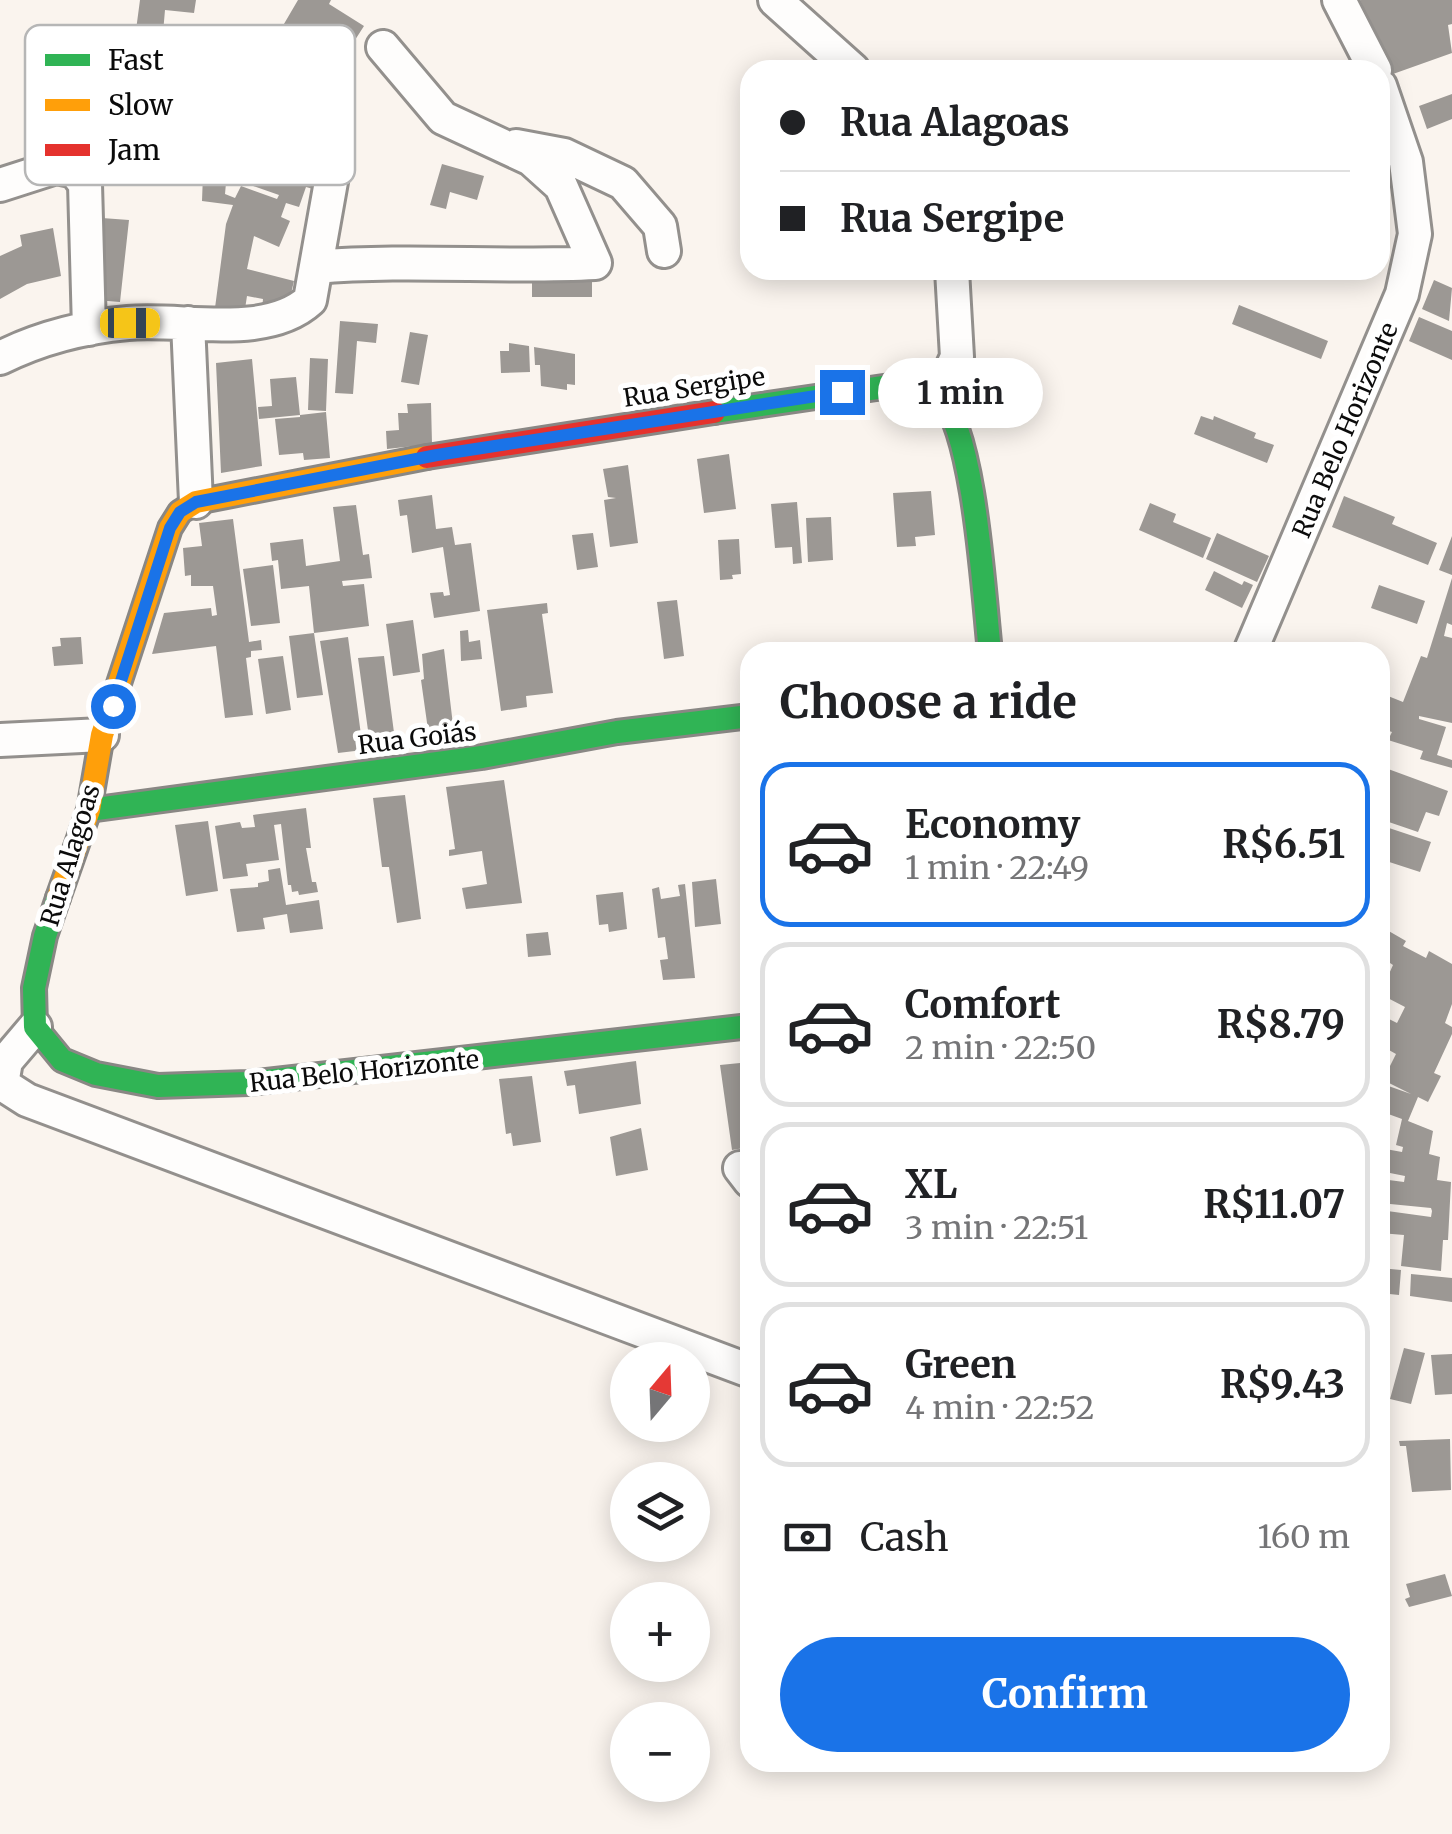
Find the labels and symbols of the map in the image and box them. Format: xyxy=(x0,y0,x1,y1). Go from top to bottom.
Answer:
legend xyxy=(25,25,355,185)
text: Fast xyxy=(108,42,164,78)
text: Slow xyxy=(108,87,173,123)
text: Jam xyxy=(107,132,161,168)
car xyxy=(100,308,160,338)
street label: Rua Belo Horizonte xyxy=(1285,318,1405,542)
callout: 1 min xyxy=(877,357,1042,427)
street label: Rua Sergipe xyxy=(621,360,767,414)
route end xyxy=(820,370,865,415)
route start xyxy=(91,684,136,729)
street label: Rua Goiás xyxy=(356,715,478,761)
street label: Rua Alagoas xyxy=(33,780,107,930)
street label: Rua Belo Horizonte xyxy=(248,1043,480,1099)
north arrow xyxy=(610,1342,710,1442)

